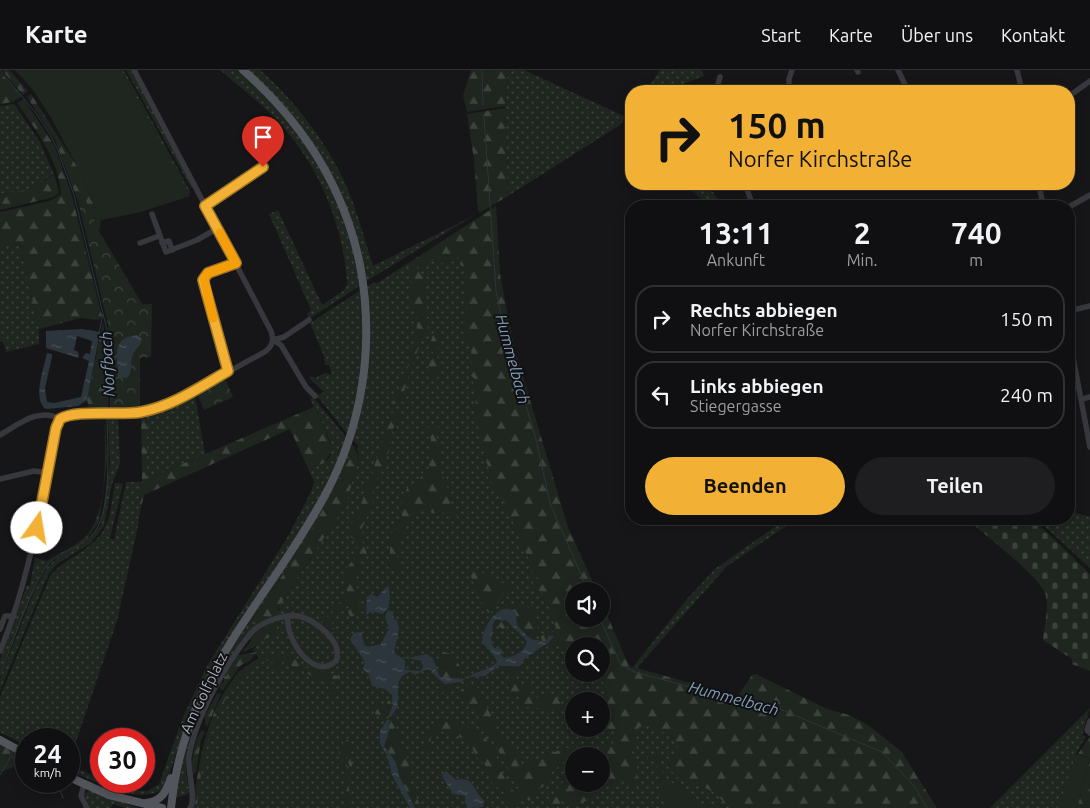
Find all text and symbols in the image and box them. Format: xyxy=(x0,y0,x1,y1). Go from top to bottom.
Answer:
text: Karte xyxy=(25,21,87,48)
text: Start xyxy=(761,25,801,45)
text: Karte xyxy=(829,25,873,45)
text: Über uns xyxy=(901,25,973,45)
text: Kontakt xyxy=(1001,25,1065,45)
icon: right xyxy=(645,105,710,170)
text: 150 m xyxy=(728,105,826,145)
pin xyxy=(242,116,284,167)
icon: arrive xyxy=(249,123,277,151)
text: Norfer Kirchstraße xyxy=(728,146,912,171)
text: 13:11 xyxy=(698,216,773,250)
text: 2 xyxy=(854,216,871,250)
text: 740 xyxy=(951,216,1002,250)
text: Ankunft xyxy=(707,251,765,269)
text: Min. xyxy=(847,251,878,269)
text: m xyxy=(969,251,983,269)
text: Rechts abbiegen xyxy=(690,299,838,321)
icon: right xyxy=(647,305,675,333)
text: 150 m xyxy=(1000,308,1053,330)
water label: Hummelbach xyxy=(492,312,534,406)
text: Norfer Kirchstraße xyxy=(690,321,824,339)
water label: Norfbach xyxy=(96,331,118,397)
text: Links abbiegen xyxy=(690,375,824,397)
icon: left xyxy=(647,381,675,409)
text: 240 m xyxy=(1000,384,1053,406)
text: Stiegergasse xyxy=(690,397,782,415)
button: Beenden xyxy=(645,457,845,515)
button: Teilen xyxy=(855,457,1055,515)
position arrow xyxy=(10,501,62,553)
map controls xyxy=(565,582,610,792)
button: sound xyxy=(565,582,610,627)
button: search xyxy=(565,637,610,682)
street label: Am Golfplatz xyxy=(177,650,230,736)
water label: Hummelbach xyxy=(687,677,781,719)
button: + xyxy=(565,692,610,737)
speed limit sign: 30 xyxy=(90,728,155,793)
text: 24 xyxy=(33,740,62,768)
button: − xyxy=(565,747,610,792)
text: km/h xyxy=(34,766,61,779)

